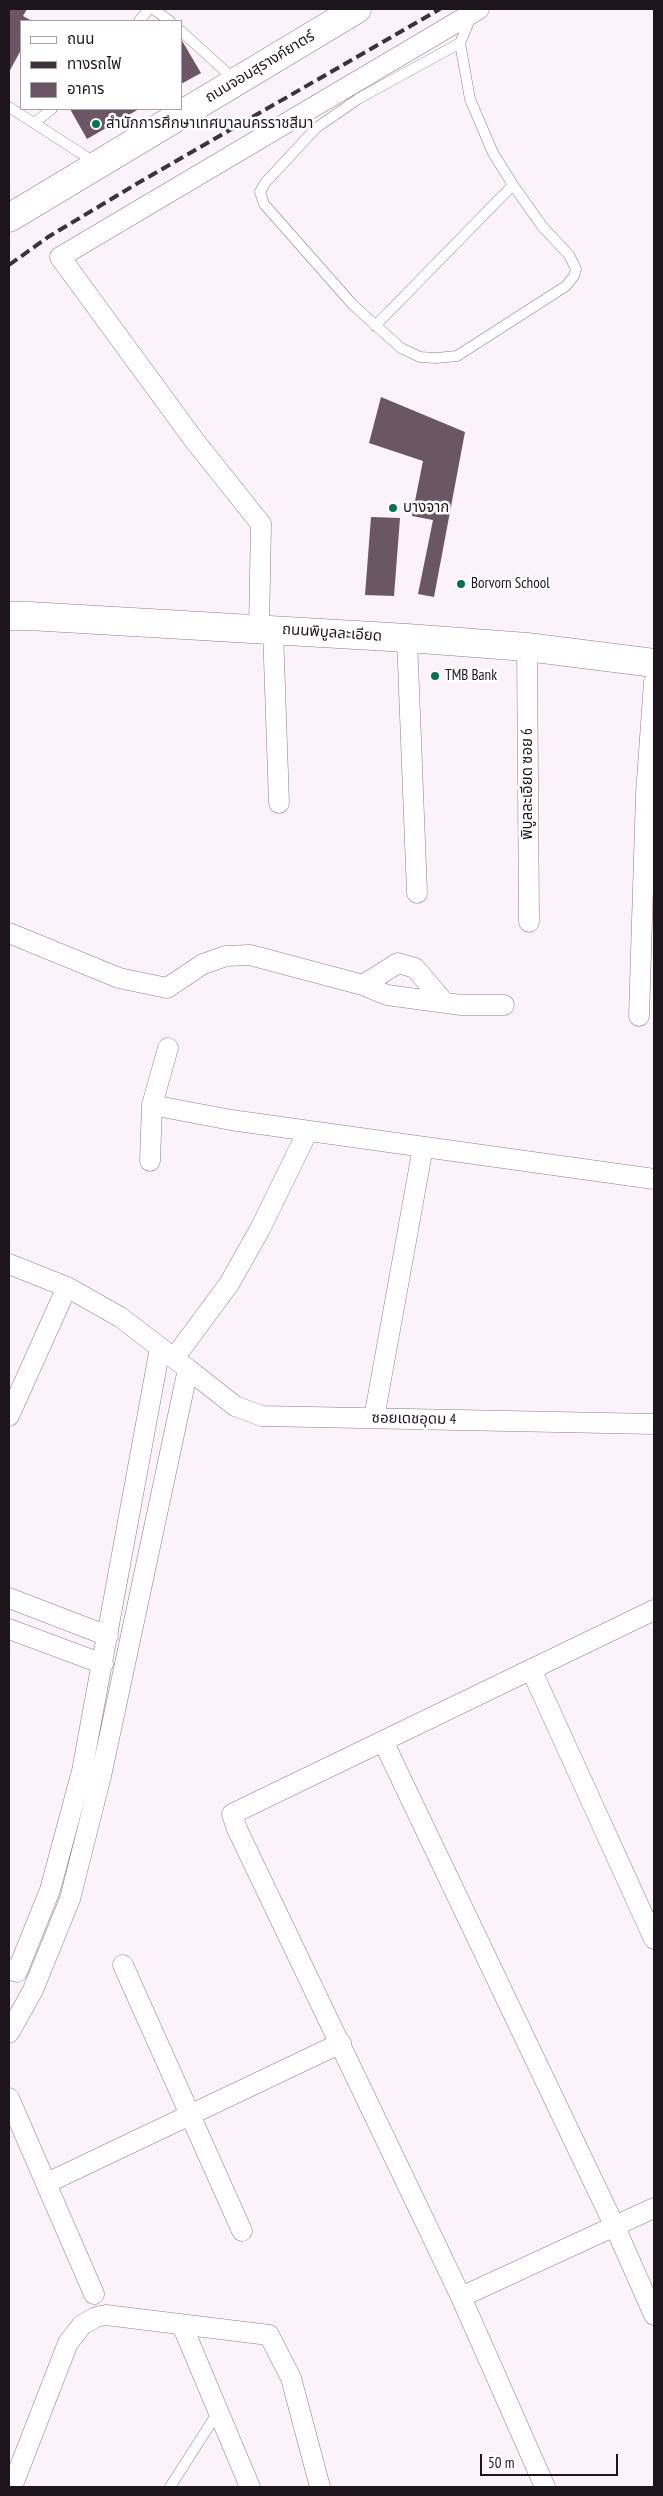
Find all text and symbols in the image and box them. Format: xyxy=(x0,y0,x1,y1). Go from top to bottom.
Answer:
legend xyxy=(20,20,182,110)
street label: ถนนจอมสุรางค์ยาตร์ xyxy=(202,27,318,107)
text: ถนน xyxy=(67,29,94,48)
text: ทางรถไฟ xyxy=(67,54,121,73)
text: อาคาร xyxy=(67,79,104,98)
place label: สำนักการศึกษาเทศบาลนครราชสีมา xyxy=(106,115,313,133)
marker: สำนักการศึกษาเทศบาลนครราชสีมา xyxy=(90,118,102,130)
place label: บางจาก xyxy=(403,499,449,517)
marker: บางจาก xyxy=(387,502,399,514)
place label: Borvorn School xyxy=(471,575,550,593)
marker: Borvorn School xyxy=(455,578,467,590)
street label: ถนนพิบูลละเอียด xyxy=(281,621,383,645)
place label: TMB Bank xyxy=(445,667,497,685)
marker: TMB Bank xyxy=(429,670,441,682)
street label: พิบูลละเอียด ซอย 6 xyxy=(519,728,537,840)
street label: ซอยเดชอุดม 4 xyxy=(372,1409,456,1429)
scale bar xyxy=(483,2444,620,2476)
text: 50 m xyxy=(488,2453,514,2472)

